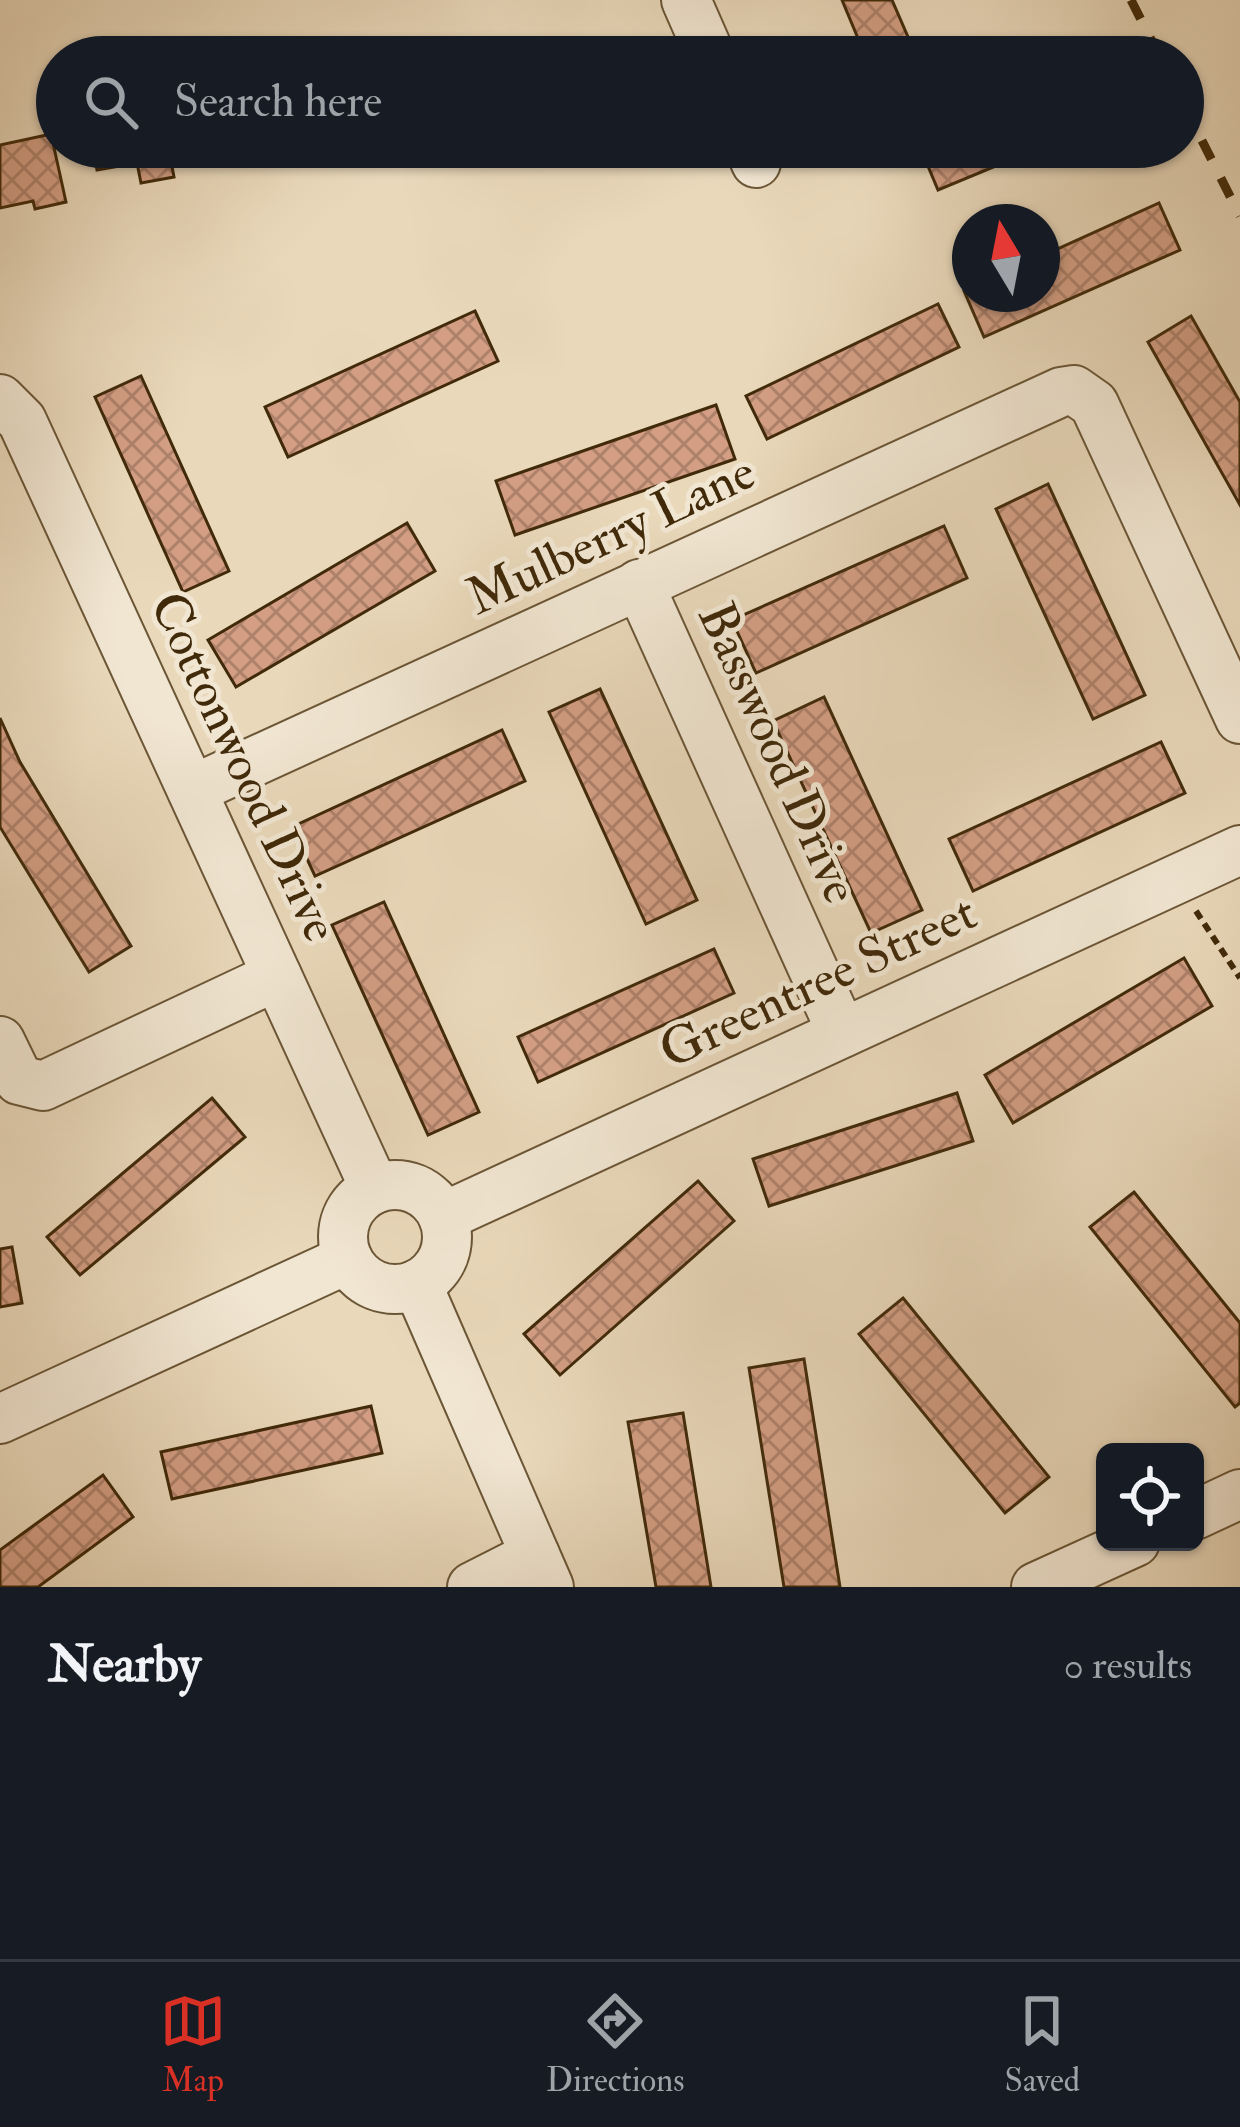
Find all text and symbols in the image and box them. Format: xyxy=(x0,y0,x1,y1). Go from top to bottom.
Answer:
search box xyxy=(36,36,1204,168)
icon: search xyxy=(78,69,144,135)
text: Search here xyxy=(174,74,382,130)
north arrow xyxy=(952,204,1060,312)
street label: Mulberry Lane xyxy=(457,440,765,630)
street label: Cottonwood Drive xyxy=(135,582,353,952)
street label: Basswood Drive xyxy=(683,593,873,913)
street label: Greentree Street xyxy=(649,881,987,1083)
map controls xyxy=(1096,1443,1204,1551)
button: locate xyxy=(1096,1443,1204,1551)
text: Nearby xyxy=(48,1633,201,1697)
text: 0 results xyxy=(1064,1641,1192,1690)
tab: Map xyxy=(160,1988,226,2101)
tab: Directions xyxy=(546,1988,685,2101)
tab: Saved xyxy=(1005,1988,1080,2101)

